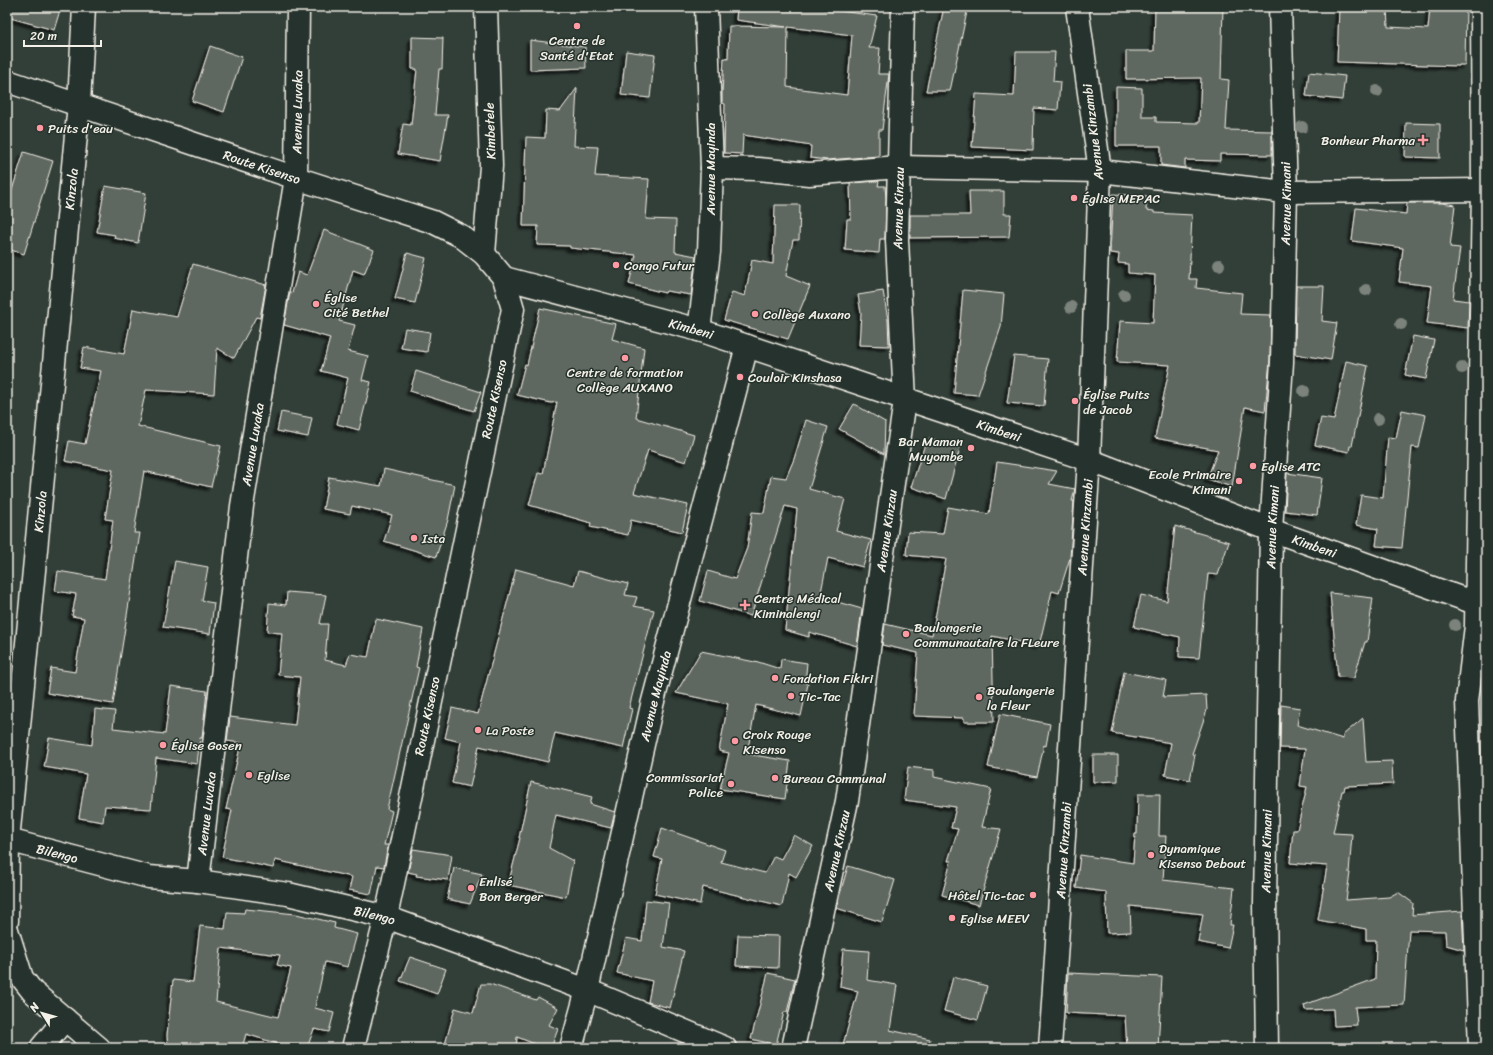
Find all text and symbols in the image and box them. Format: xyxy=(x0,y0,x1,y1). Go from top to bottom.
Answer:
marker: Centre de Santé d'Etat xyxy=(572,21,582,31)
scale bar xyxy=(24,22,101,48)
text: 20 m xyxy=(30,25,57,47)
place label: Centre de Santé d'Etat xyxy=(540,29,614,67)
street label: Avenue Luvaka xyxy=(285,69,309,155)
street label: Avenue Kinzambi xyxy=(1076,82,1110,182)
street label: Kimbetele xyxy=(478,102,502,160)
place label: Puits d'eau xyxy=(48,117,113,140)
street label: Avenue Mayinda xyxy=(699,122,722,216)
marker: Puits d'eau xyxy=(35,123,45,133)
place label: Bonheur Pharma xyxy=(1321,129,1415,152)
marker: Bonheur Pharma xyxy=(1418,135,1428,145)
street label: Route Kisenso xyxy=(220,143,304,190)
street label: Avenue Kimani xyxy=(1273,161,1298,246)
street label: Avenue Kinzau xyxy=(885,166,910,251)
street label: Kinzola xyxy=(57,167,84,211)
place label: Église MEPAC xyxy=(1082,187,1160,210)
marker: Église MEPAC xyxy=(1069,193,1079,203)
place label: Congo Futur xyxy=(624,254,695,277)
marker: Congo Futur xyxy=(611,260,621,270)
place label: Église Cité Bethel xyxy=(324,286,389,324)
marker: Église Cité Bethel xyxy=(311,299,321,309)
place label: Collège Auxano xyxy=(763,303,851,326)
marker: Collège Auxano xyxy=(750,309,760,319)
street label: Kimbeni xyxy=(666,311,717,346)
marker: Centre de formation Collège AUXANO xyxy=(620,353,630,363)
street label: Route Kisenso xyxy=(474,357,514,441)
place label: Centre de formation Collège AUXANO xyxy=(567,361,683,399)
place label: Couloir Kinshasa xyxy=(748,366,842,389)
marker: Couloir Kinshasa xyxy=(735,372,745,382)
place label: Église Puits de Jacob xyxy=(1083,383,1150,421)
marker: Église Puits de Jacob xyxy=(1070,396,1080,406)
street label: Avenue Luvaka xyxy=(234,401,270,489)
street label: Kimbeni xyxy=(974,412,1025,448)
place label: Bar Maman Muyombe xyxy=(898,430,963,468)
marker: Bar Maman Muyombe xyxy=(966,443,976,453)
place label: Eglise ATC xyxy=(1261,455,1321,478)
marker: Eglise ATC xyxy=(1248,461,1258,471)
place label: Ecole Primaire Kimani xyxy=(1148,463,1231,501)
marker: Ecole Primaire Kimani xyxy=(1234,476,1244,486)
street label: Avenue Kinzambi xyxy=(1070,478,1099,577)
street label: Avenue Kimani xyxy=(1259,484,1285,570)
street label: Avenue Kinzau xyxy=(869,488,903,574)
street label: Kinzola xyxy=(26,489,53,533)
place label: Ista xyxy=(421,527,446,550)
street label: Kimbeni xyxy=(1289,527,1340,564)
marker: Ista xyxy=(409,533,419,543)
place label: Centre Médical Kiminalengi xyxy=(754,587,842,625)
marker: Centre Médical Kiminalengi xyxy=(739,599,751,611)
place label: Boulangerie Communautaire la FLeure xyxy=(914,616,1060,654)
marker: Boulangerie Communautaire la FLeure xyxy=(901,629,911,639)
street label: Avenue Mayinda xyxy=(632,648,678,744)
place label: Fondation Fikiri xyxy=(783,667,873,690)
marker: Fondation Fikiri xyxy=(770,673,780,683)
street label: Route Kisenso xyxy=(407,674,447,758)
place label: Boulangerie la Fleur xyxy=(987,679,1054,717)
place label: Tic-Tac xyxy=(799,685,841,708)
marker: Tic-Tac xyxy=(786,691,796,701)
marker: Boulangerie la Fleur xyxy=(974,692,984,702)
place label: La Poste xyxy=(486,719,534,742)
place label: Croix Rouge Kisenso xyxy=(743,723,812,761)
marker: La Poste xyxy=(473,725,483,735)
place label: Église Gosen xyxy=(171,734,242,757)
marker: Croix Rouge Kisenso xyxy=(730,736,740,746)
marker: Église Gosen xyxy=(158,740,168,750)
place label: Eglise xyxy=(257,764,290,787)
place label: Commissariat Police xyxy=(646,766,724,804)
place label: Bureau Communal xyxy=(783,767,886,790)
street label: Avenue Luvaka xyxy=(189,770,222,857)
marker: Eglise xyxy=(244,770,254,780)
marker: Bureau Communal xyxy=(770,773,780,783)
marker: Commissariat Police xyxy=(726,779,736,789)
street label: Avenue Kinzambi xyxy=(1048,801,1078,900)
street label: Avenue Kinzau xyxy=(816,808,856,895)
street label: Avenue Kimani xyxy=(1254,809,1278,894)
street label: Bilengo xyxy=(34,836,81,870)
place label: Dynamique Kisenso Debout xyxy=(1159,837,1246,875)
marker: Dynamique Kisenso Debout xyxy=(1146,850,1156,860)
place label: Enlisé Bon Berger xyxy=(479,870,543,908)
marker: Enlisé Bon Berger xyxy=(466,883,476,893)
place label: Hôtel Tic-tac xyxy=(948,884,1025,907)
marker: Hôtel Tic-tac xyxy=(1028,890,1038,900)
street label: Bilengo xyxy=(352,898,399,931)
place label: Eglise MEEV xyxy=(960,907,1031,930)
marker: Eglise MEEV xyxy=(947,913,957,923)
north arrow xyxy=(22,993,62,1033)
text: N xyxy=(24,998,45,1017)

